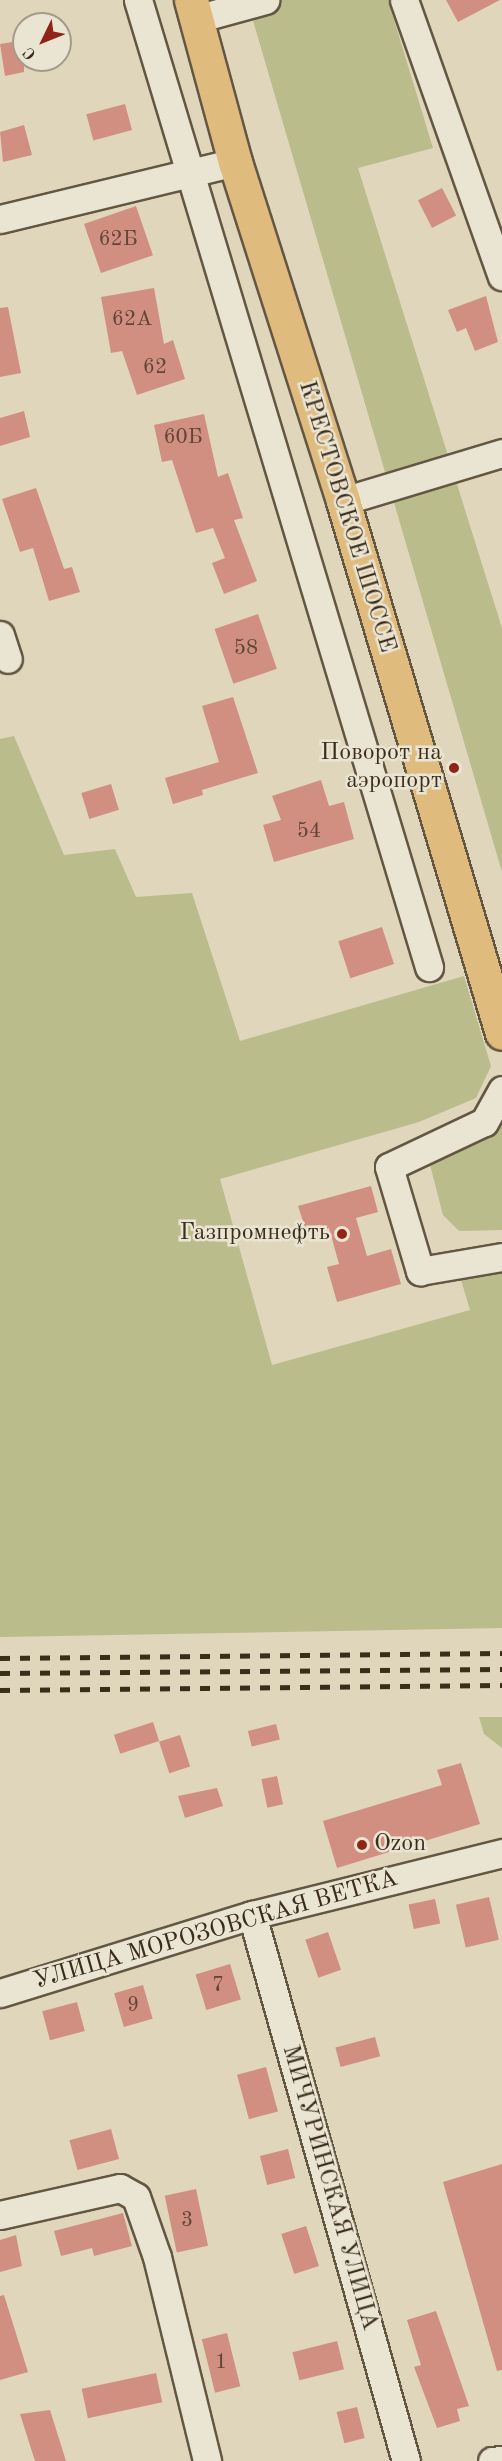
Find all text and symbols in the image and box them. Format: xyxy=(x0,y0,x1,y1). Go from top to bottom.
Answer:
north arrow xyxy=(12,12,72,72)
text: С xyxy=(21,44,40,62)
house number: 62Б xyxy=(98,227,138,253)
house number: 62А xyxy=(112,307,152,333)
house number: 62 xyxy=(143,355,167,381)
street label: КРЕСТОВСКОЕ ШОССЕ xyxy=(291,378,401,656)
house number: 60Б xyxy=(163,425,203,451)
house number: 58 xyxy=(234,636,258,662)
place label: Поворот на аэропорт xyxy=(320,740,442,796)
marker: Поворот на аэропорт xyxy=(447,761,461,775)
house number: 54 xyxy=(297,819,321,845)
place label: Газпромнефть xyxy=(180,1220,330,1248)
marker: Газпромнефть xyxy=(335,1227,349,1241)
place label: Ozon xyxy=(374,1831,426,1859)
marker: Ozon xyxy=(355,1838,369,1852)
street label: УЛИЦА МОРОЗОВСКАЯ ВЕТКА xyxy=(31,1865,401,1997)
house number: 7 xyxy=(212,1973,224,1999)
house number: 9 xyxy=(127,1993,139,2019)
street label: МИЧУРИНСКАЯ УЛИЦА xyxy=(274,2042,384,2334)
house number: 3 xyxy=(181,2208,193,2234)
house number: 1 xyxy=(215,2350,227,2376)

